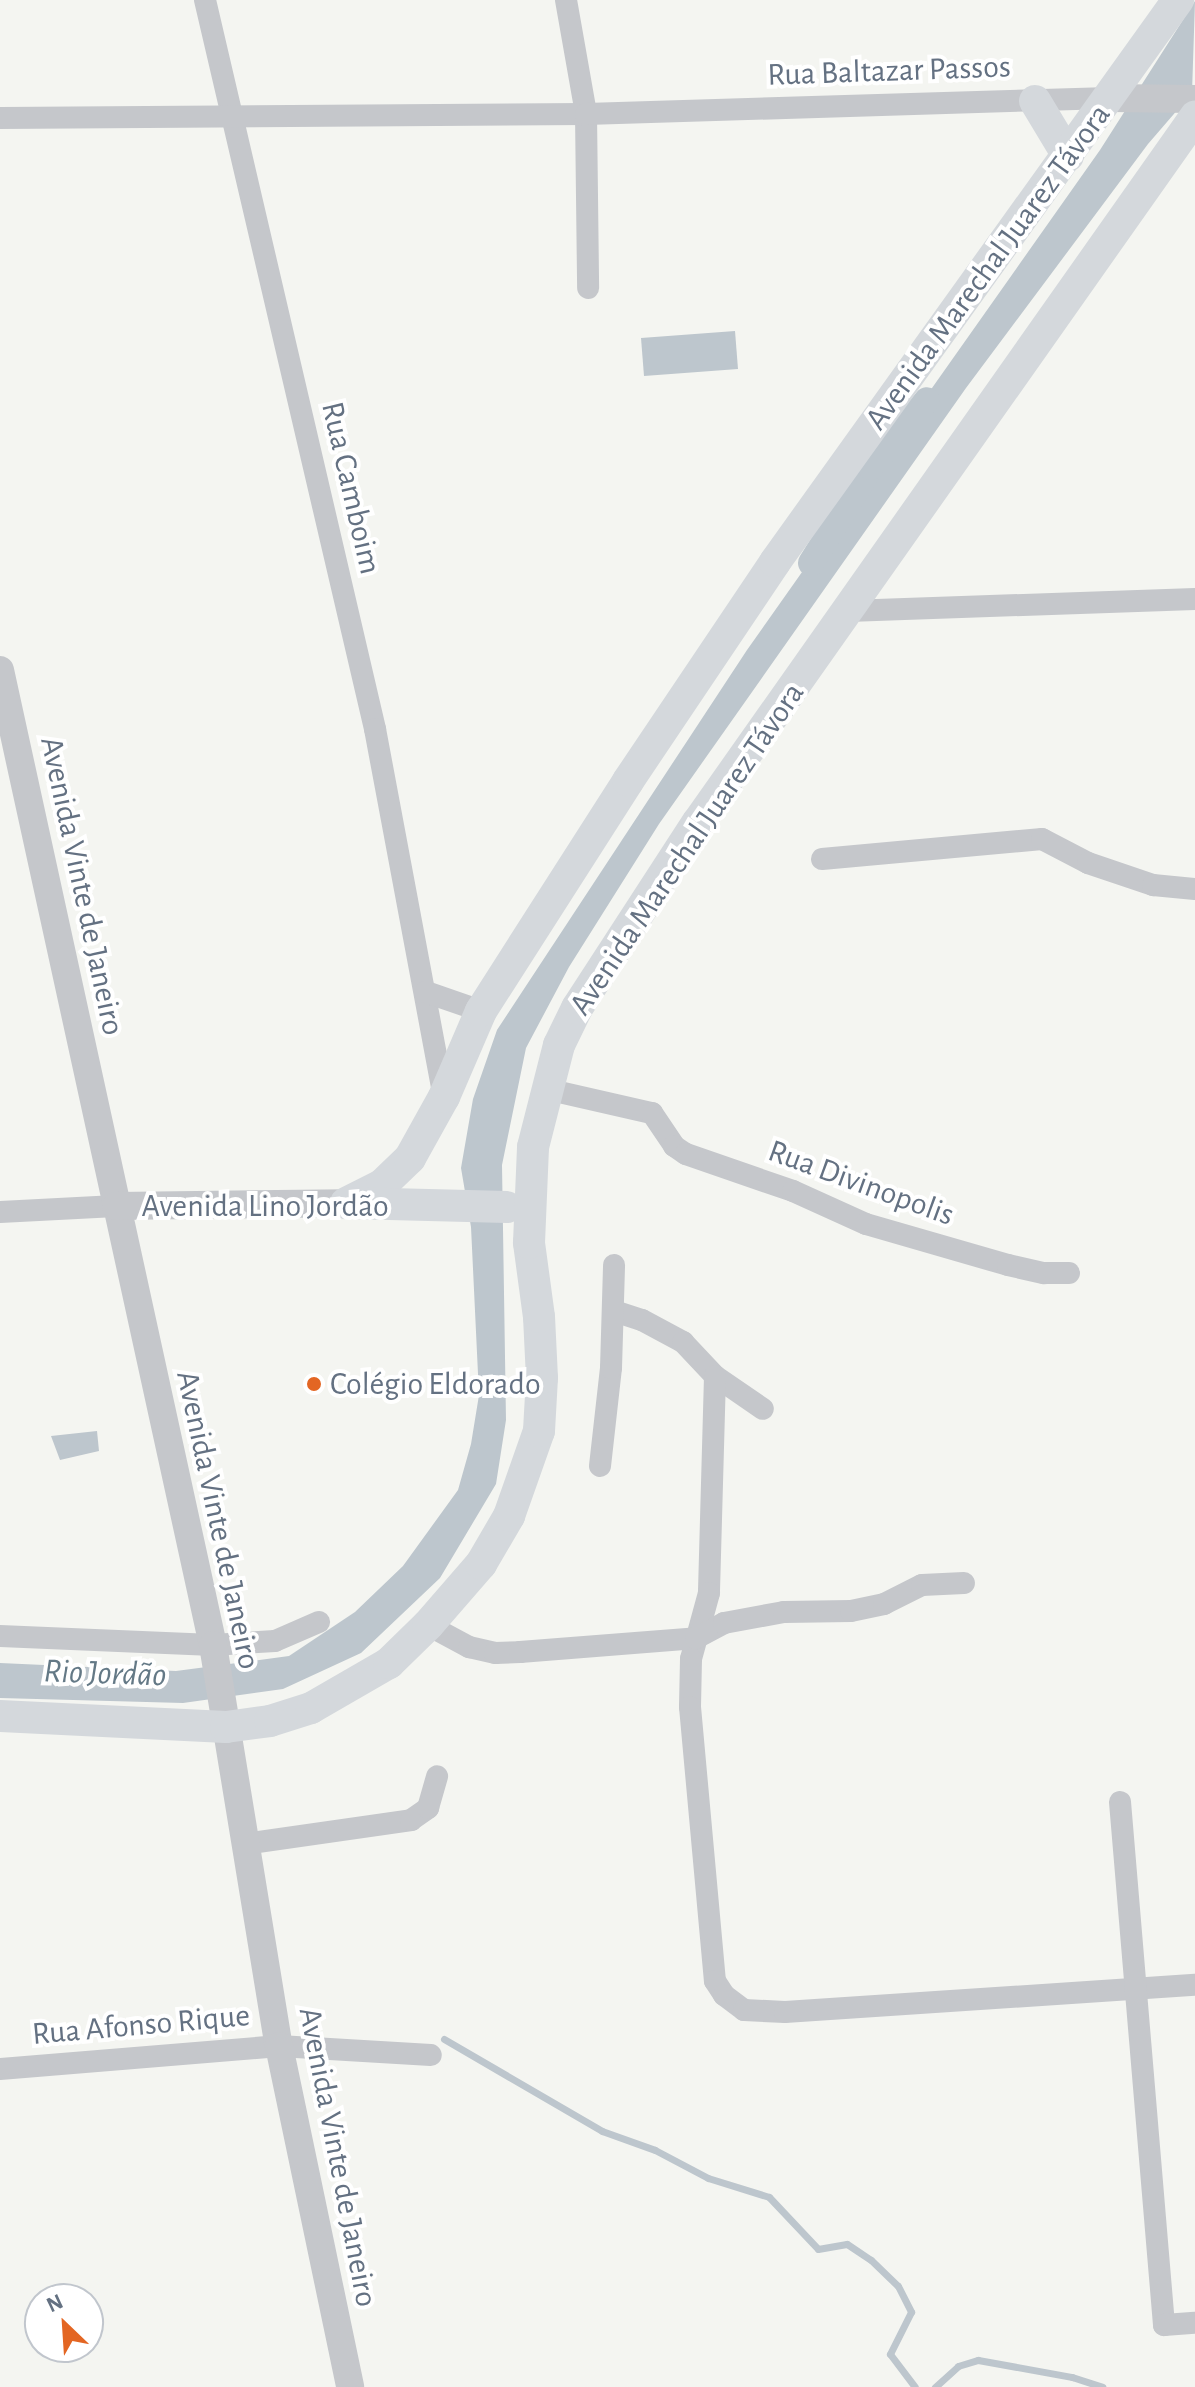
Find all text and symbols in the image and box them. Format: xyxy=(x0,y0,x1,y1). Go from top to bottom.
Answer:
street label: Rua Baltazar Passos xyxy=(767,48,1011,94)
street label: Avenida Marechal Juarez Távora xyxy=(857,97,1119,437)
street label: Rua Camboim xyxy=(313,398,389,578)
street label: Avenida Marechal Juarez Távora xyxy=(561,675,813,1023)
street label: Avenida Vinte de Janeiro xyxy=(32,733,132,1039)
street label: Rua Divinopolis xyxy=(763,1132,959,1234)
street label: Avenida Lino Jordão xyxy=(141,1187,389,1225)
place label: Colégio Eldorado xyxy=(330,1365,541,1403)
street label: Avenida Vinte de Janeiro xyxy=(168,1367,268,1673)
marker: Colégio Eldorado xyxy=(305,1375,323,1393)
water label: Rio Jordão xyxy=(43,1651,167,1697)
street label: Rua Afonso Rique xyxy=(30,1996,252,2054)
street label: Avenida Vinte de Janeiro xyxy=(290,2004,386,2310)
north arrow xyxy=(24,2283,104,2363)
text: N xyxy=(43,2290,66,2316)

